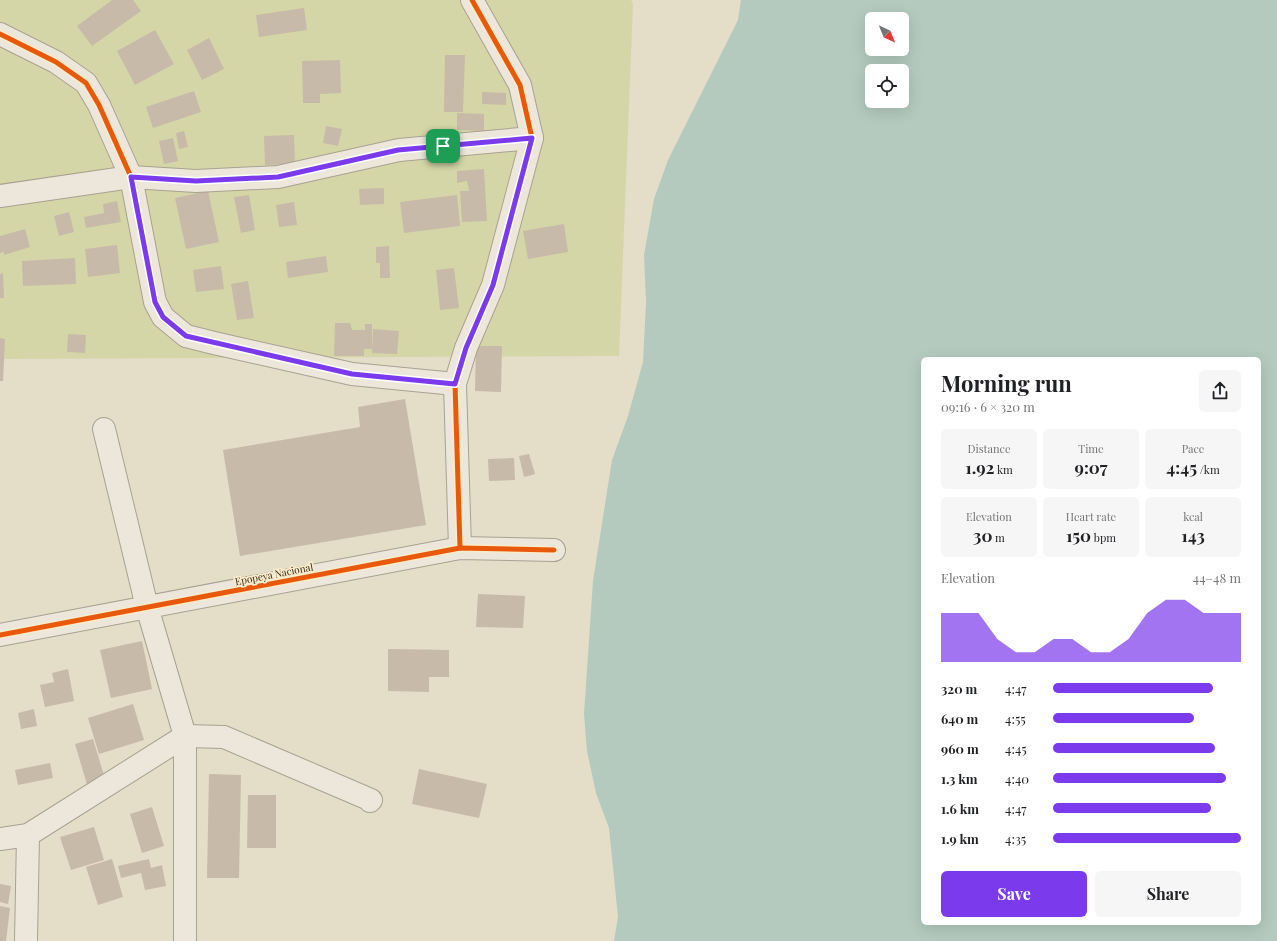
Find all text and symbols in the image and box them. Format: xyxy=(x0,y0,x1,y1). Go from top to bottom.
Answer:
north arrow xyxy=(865,12,909,56)
map controls xyxy=(865,12,909,108)
button: locate xyxy=(865,64,909,108)
pin xyxy=(426,129,460,163)
icon: arrive xyxy=(432,135,454,157)
text: Morning run xyxy=(941,368,1072,398)
button: share xyxy=(1199,370,1241,412)
text: 09:16 · 6 × 320 m xyxy=(941,398,1035,415)
text: Distance xyxy=(968,441,1010,456)
text: Time xyxy=(1078,441,1104,456)
text: Pace xyxy=(1182,441,1204,456)
text: 1.92 xyxy=(965,456,995,478)
text: 9:07 xyxy=(1074,456,1108,478)
text: 4:45 xyxy=(1166,456,1197,478)
text: km xyxy=(995,462,1013,477)
text: /km xyxy=(1197,462,1220,477)
text: Elevation xyxy=(966,509,1012,524)
text: Heart rate xyxy=(1066,509,1116,524)
text: kcal xyxy=(1183,509,1203,524)
text: 30 xyxy=(973,524,992,546)
text: 150 xyxy=(1066,524,1091,546)
text: 143 xyxy=(1181,524,1205,546)
text: m xyxy=(992,530,1005,545)
text: bpm xyxy=(1091,530,1116,545)
street label: Epopeya Nacional xyxy=(234,560,314,588)
text: Elevation xyxy=(941,569,995,586)
text: 44–48 m xyxy=(1193,569,1241,586)
text: 320 m xyxy=(941,680,977,697)
text: 4:47 xyxy=(1005,680,1026,697)
text: 640 m xyxy=(941,710,978,727)
text: 4:55 xyxy=(1005,710,1026,727)
text: 960 m xyxy=(941,740,979,757)
text: 4:45 xyxy=(1005,740,1027,757)
text: 1.3 km xyxy=(941,770,978,787)
text: 4:40 xyxy=(1005,770,1029,787)
text: 1.6 km xyxy=(941,800,979,817)
text: 4:47 xyxy=(1005,800,1026,817)
text: 1.9 km xyxy=(941,830,979,847)
text: 4:35 xyxy=(1005,830,1026,847)
button: Save xyxy=(941,871,1087,917)
button: Share xyxy=(1095,871,1241,917)

